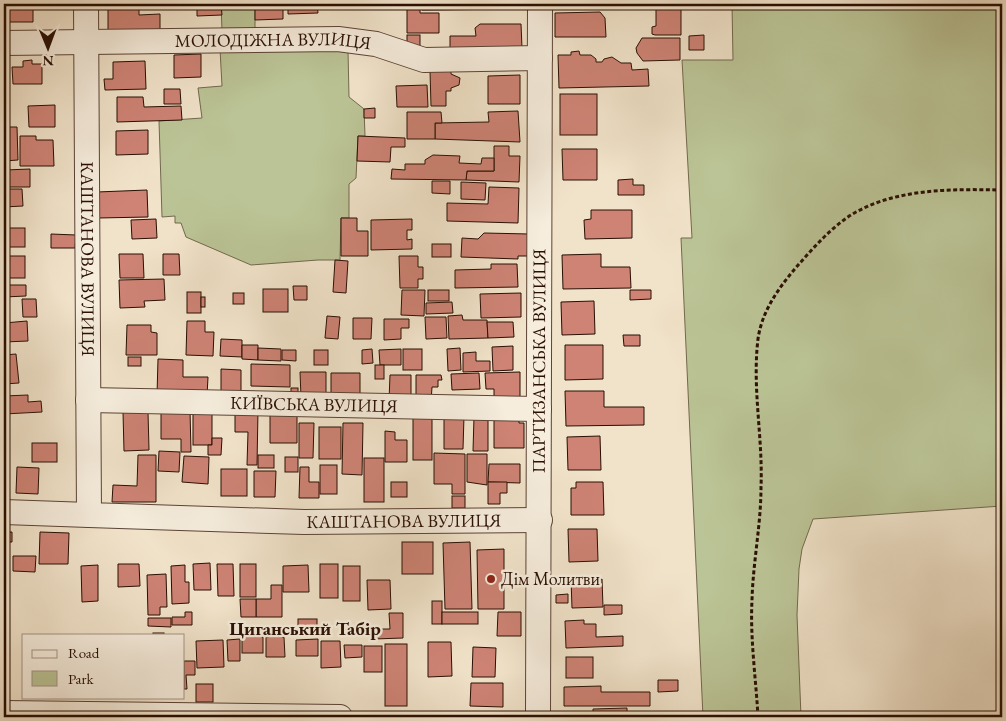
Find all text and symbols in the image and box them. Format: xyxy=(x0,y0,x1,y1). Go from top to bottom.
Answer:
north arrow xyxy=(22,22,72,72)
street label: МОЛОДІЖНА ВУЛИЦЯ xyxy=(175,26,373,54)
text: N xyxy=(42,52,54,70)
street label: КАШТАНОВА ВУЛИЦЯ xyxy=(76,161,100,356)
street label: ПАРТИЗАНСЬКА ВУЛИЦЯ xyxy=(527,249,550,473)
street label: КИЇВСЬКА ВУЛИЦЯ xyxy=(230,391,398,417)
street label: КАШТАНОВА ВУЛИЦЯ xyxy=(306,508,501,533)
place label: Дім Молитви xyxy=(501,567,600,590)
marker: Дім Молитви xyxy=(485,573,497,585)
district label: Циганський Табір xyxy=(229,616,381,641)
legend xyxy=(22,634,185,698)
text: Road xyxy=(68,643,100,662)
text: Park xyxy=(68,669,95,688)

